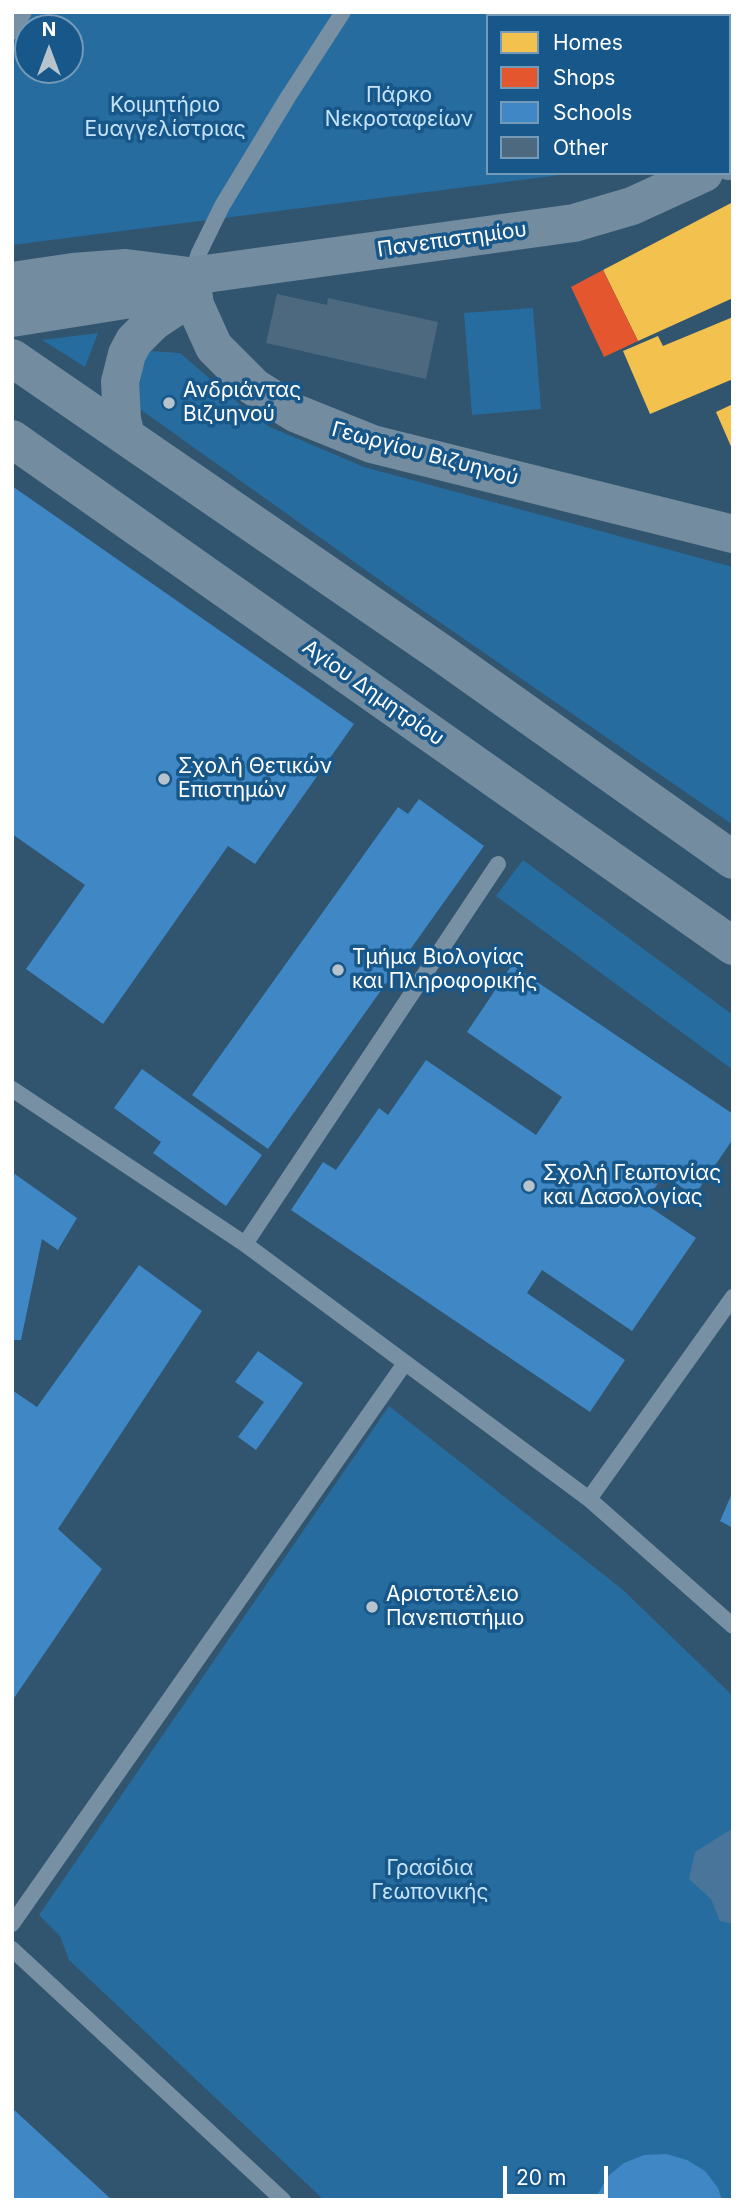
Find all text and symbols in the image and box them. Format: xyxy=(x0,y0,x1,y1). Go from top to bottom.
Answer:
north arrow xyxy=(14,14,84,84)
legend xyxy=(486,14,731,175)
text: N xyxy=(42,18,56,41)
text: Homes xyxy=(553,30,623,55)
text: Shops xyxy=(553,65,615,90)
park label: Πάρκο Νεκροταφείων xyxy=(325,83,473,133)
park label: Κοιμητήριο Ευαγγελίστριας xyxy=(84,93,246,143)
text: Schools xyxy=(553,100,632,125)
text: Other xyxy=(553,135,609,160)
street label: Πανεπιστημίου xyxy=(376,217,528,263)
place label: Ανδριάντας Βιζυηνού xyxy=(183,378,301,428)
marker: Ανδριάντας Βιζυηνού xyxy=(161,395,177,411)
street label: Γεωργίου Βιζυηνού xyxy=(329,417,521,491)
street label: Αγίου Δημητρίου xyxy=(297,635,449,751)
place label: Σχολή Θετικών Επιστημών xyxy=(178,754,332,804)
marker: Σχολή Θετικών Επιστημών xyxy=(156,771,172,787)
place label: Τμήμα Βιολογίας και Πληροφορικής xyxy=(352,945,537,995)
marker: Τμήμα Βιολογίας και Πληροφορικής xyxy=(330,962,346,978)
place label: Σχολή Γεωπονίας και Δασολογίας xyxy=(543,1161,721,1211)
marker: Σχολή Γεωπονίας και Δασολογίας xyxy=(521,1178,537,1194)
place label: Αριστοτέλειο Πανεπιστήμιο xyxy=(386,1582,524,1632)
marker: Αριστοτέλειο Πανεπιστήμιο xyxy=(364,1599,380,1615)
park label: Γρασίδια Γεωπονικής xyxy=(372,1856,488,1906)
scale bar xyxy=(507,2152,612,2196)
text: 20 m xyxy=(516,2165,566,2190)

